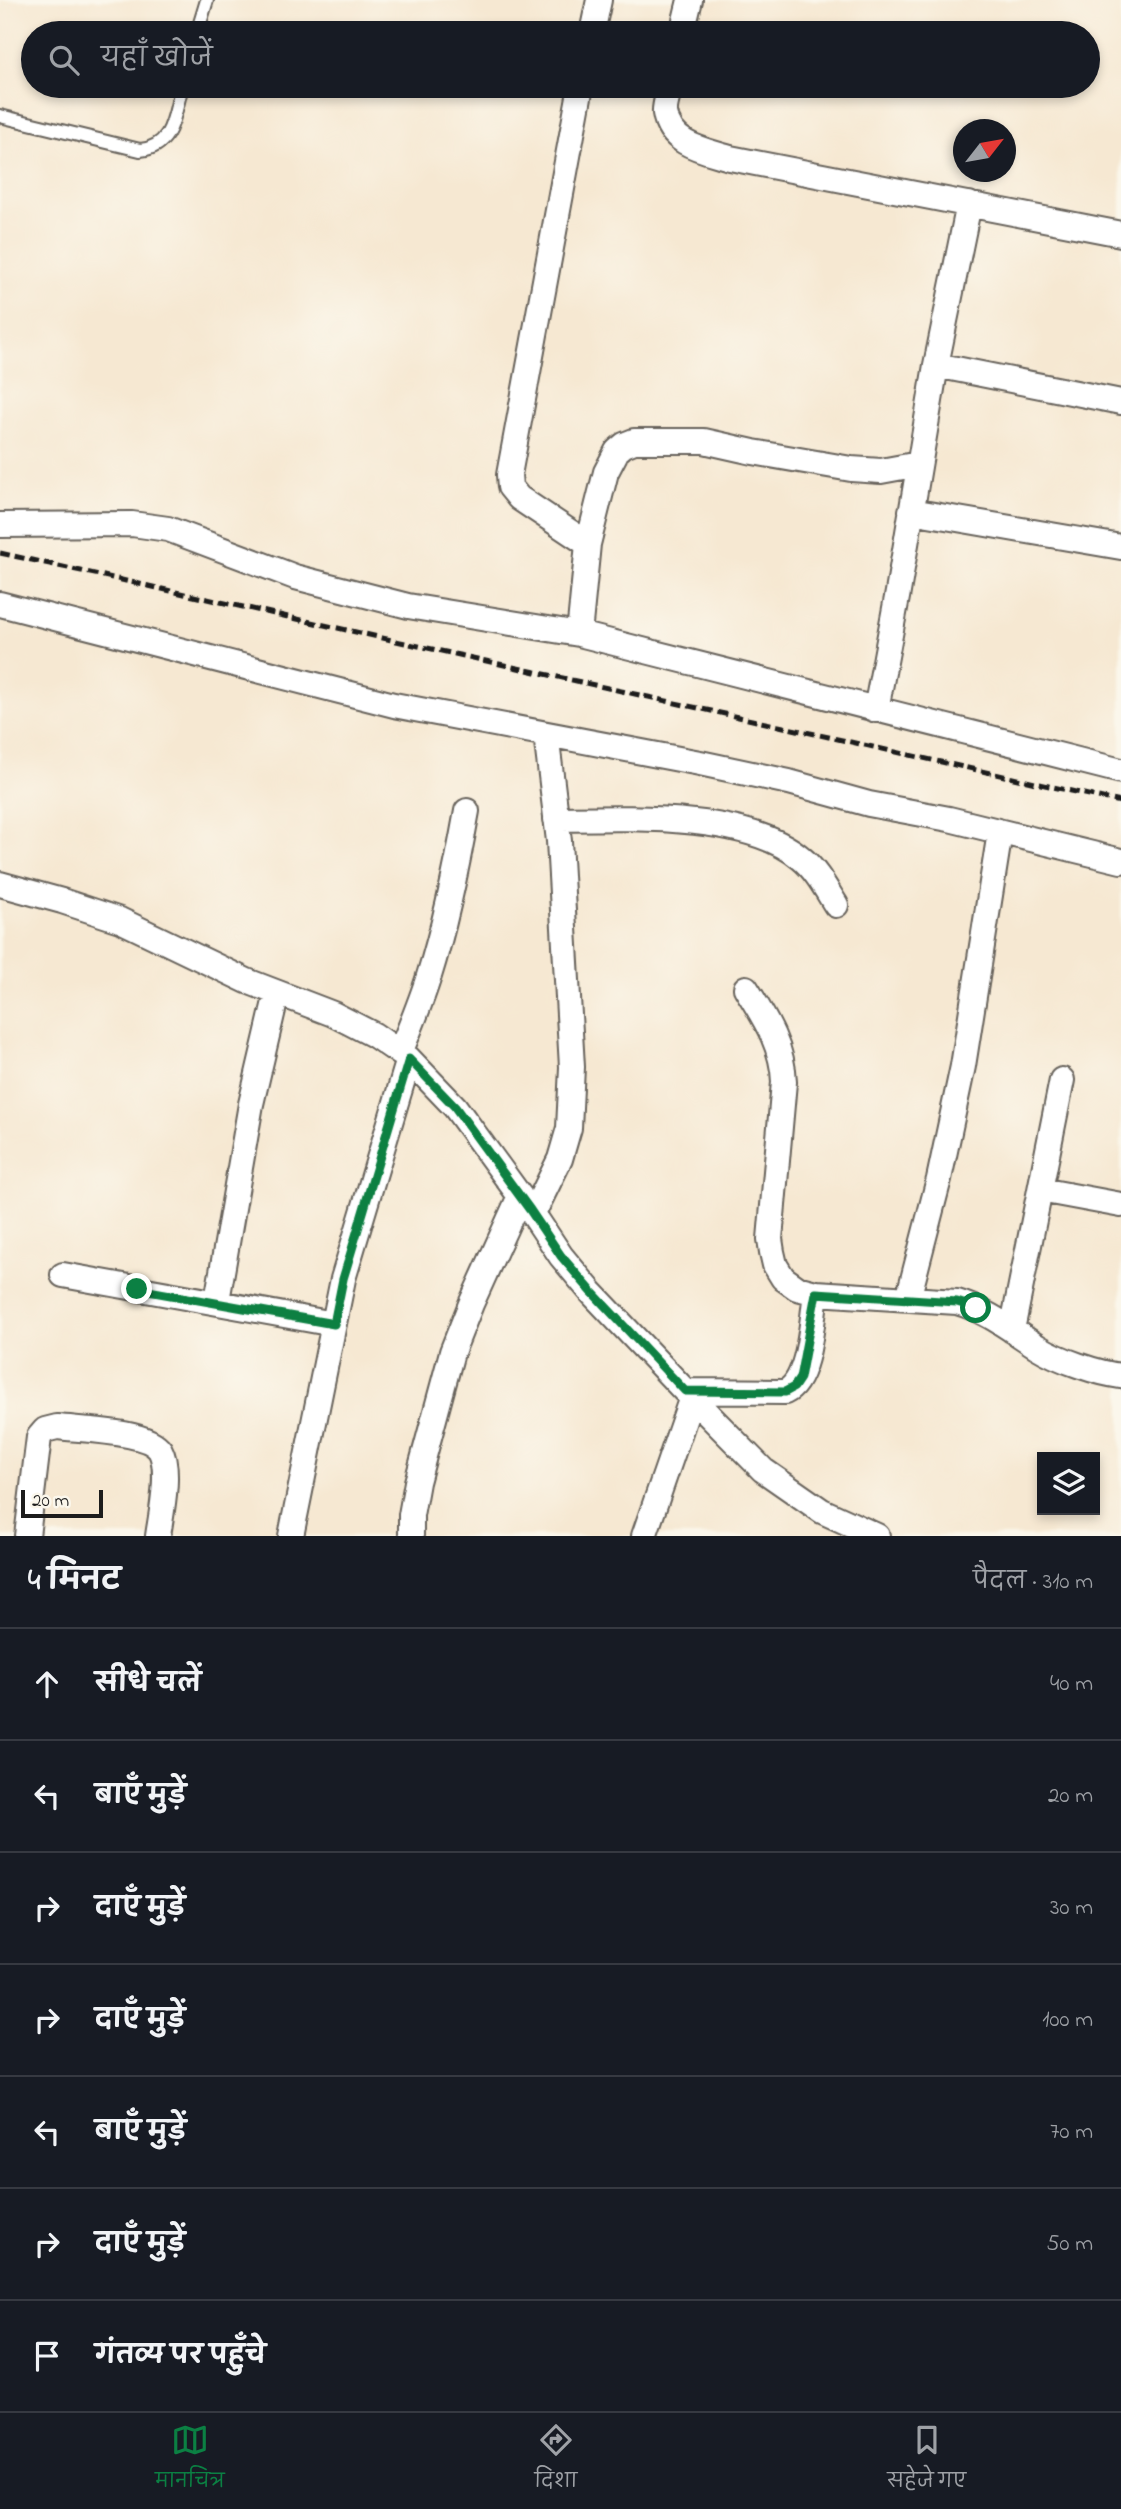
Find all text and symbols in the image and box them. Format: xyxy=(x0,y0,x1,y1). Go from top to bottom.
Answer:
search box xyxy=(21,21,1100,98)
icon: search xyxy=(45,41,83,79)
text: यहाँ खोजें xyxy=(101,41,213,79)
north arrow xyxy=(953,119,1016,182)
route end xyxy=(121,1273,152,1304)
route start xyxy=(960,1292,991,1323)
map controls xyxy=(1037,1452,1100,1515)
button: layers xyxy=(1037,1452,1100,1515)
scale bar xyxy=(21,1487,103,1519)
text: 20 m xyxy=(32,1488,69,1515)
text: 4 मिनट xyxy=(28,1560,121,1604)
text: पैदल · 310 m xyxy=(973,1566,1093,1599)
icon: ahead xyxy=(28,1665,66,1703)
text: सीधे चलें xyxy=(95,1666,201,1704)
text: 40 m xyxy=(1050,1668,1093,1701)
icon: left xyxy=(28,1777,66,1815)
text: बाएँ मुड़ें xyxy=(95,1778,186,1816)
text: 20 m xyxy=(1048,1780,1093,1813)
icon: right xyxy=(28,1889,66,1927)
text: दाएँ मुड़ें xyxy=(95,1890,185,1928)
text: 30 m xyxy=(1050,1892,1093,1925)
icon: right xyxy=(28,2001,66,2039)
text: दाएँ मुड़ें xyxy=(95,2002,185,2040)
text: 100 m xyxy=(1042,2004,1093,2037)
icon: left xyxy=(28,2113,66,2151)
text: बाएँ मुड़ें xyxy=(95,2114,186,2152)
text: 70 m xyxy=(1050,2116,1093,2149)
icon: right xyxy=(28,2225,66,2263)
text: दाएँ मुड़ें xyxy=(95,2226,185,2264)
text: 50 m xyxy=(1046,2228,1093,2261)
icon: arrive xyxy=(28,2337,66,2375)
text: गंतव्य पर पहुँचे xyxy=(95,2338,266,2376)
tab: मानचित्र xyxy=(155,2421,225,2501)
tab: दिशा xyxy=(534,2421,577,2501)
tab: सहेजे गए xyxy=(887,2421,966,2501)

